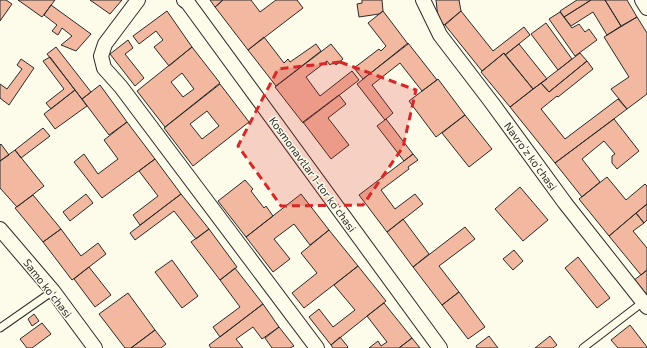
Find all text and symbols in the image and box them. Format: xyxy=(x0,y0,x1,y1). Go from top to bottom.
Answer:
street label: Kosmonavtlar 1-tor koʻchasi xyxy=(267,114,359,234)
street label: Navroʻz koʻchasi xyxy=(502,119,560,193)
street label: Samo koʻchasi xyxy=(21,256,75,320)

